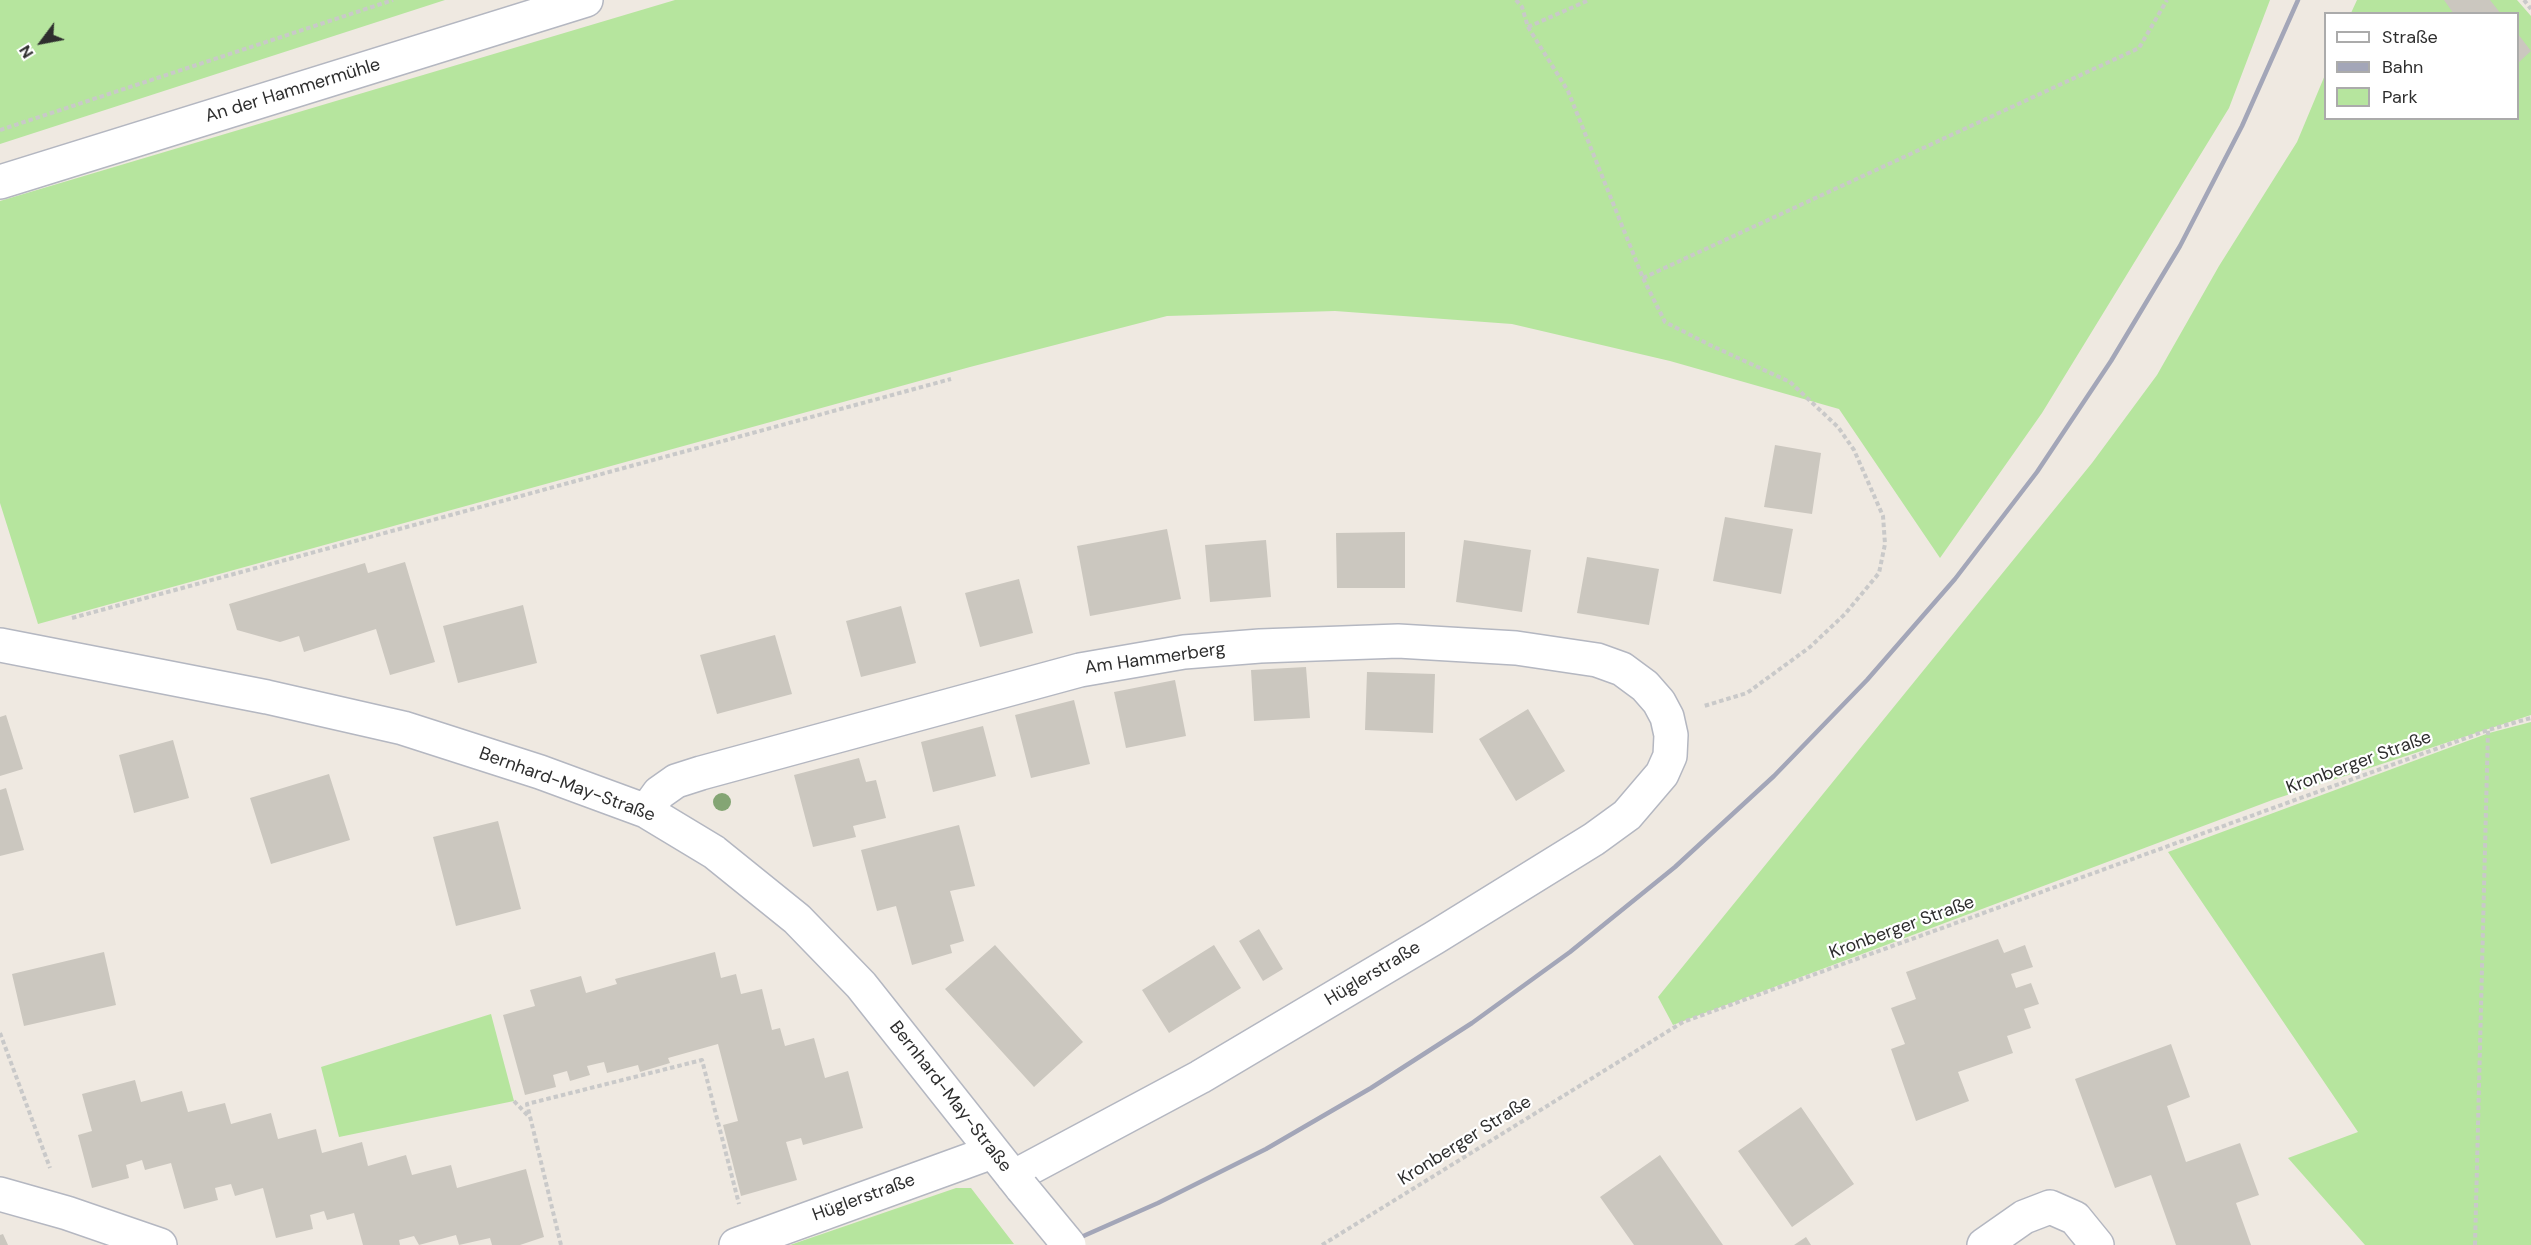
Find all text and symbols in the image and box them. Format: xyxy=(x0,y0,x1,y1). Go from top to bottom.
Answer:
north arrow xyxy=(12,12,72,72)
legend xyxy=(2324,12,2519,120)
text: Straße xyxy=(2382,25,2438,49)
text: N xyxy=(14,41,38,62)
street label: An der Hammermühle xyxy=(203,54,383,128)
text: Bahn xyxy=(2382,55,2423,79)
text: Park xyxy=(2382,85,2418,109)
street label: Am Hammerberg xyxy=(1083,638,1227,680)
street label: Kronberger Straße xyxy=(2283,727,2435,799)
street label: Bernhard-May-Straße xyxy=(476,743,658,827)
street label: Kronberger Straße xyxy=(1826,892,1978,964)
street label: Hüglerstraße xyxy=(1321,937,1425,1011)
street label: Bernhard-May-Straße xyxy=(884,1017,1016,1177)
street label: Kronberger Straße xyxy=(1394,1091,1536,1191)
street label: Hüglerstraße xyxy=(810,1169,918,1227)

